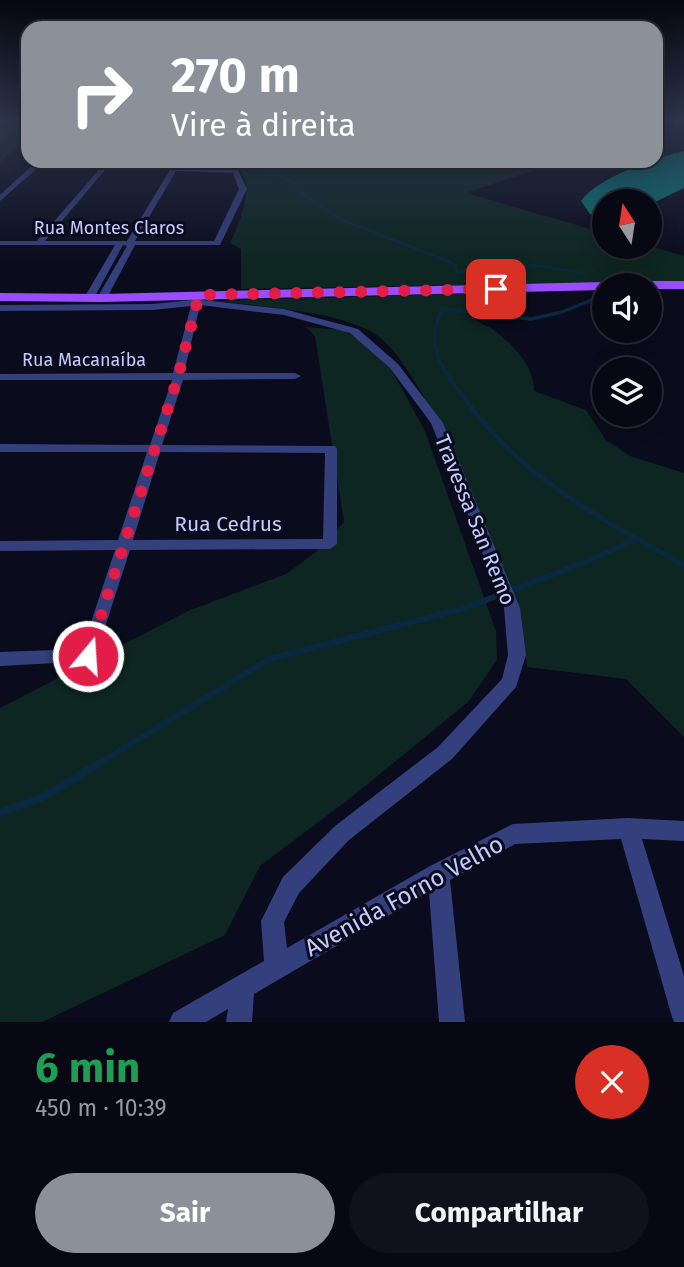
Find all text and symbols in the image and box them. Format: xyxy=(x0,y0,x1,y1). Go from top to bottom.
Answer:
text: 270 m xyxy=(171,46,300,105)
icon: right xyxy=(56,49,147,140)
text: Vire à direita xyxy=(171,106,356,144)
north arrow xyxy=(592,189,662,259)
map controls xyxy=(592,189,662,427)
street label: Rua Montes Claros xyxy=(34,217,184,239)
pin xyxy=(466,259,526,319)
icon: arrive xyxy=(477,270,515,308)
button: sound xyxy=(592,273,662,343)
street label: Rua Macanaíba xyxy=(22,349,146,371)
button: layers xyxy=(592,357,662,427)
street label: Travessa San Remo xyxy=(429,431,521,609)
street label: Rua Cedrus xyxy=(174,511,282,537)
position arrow xyxy=(51,619,125,693)
street label: Avenida Forno Velho xyxy=(300,830,508,962)
text: 6 min xyxy=(35,1043,140,1093)
button: close xyxy=(575,1045,649,1119)
text: 450 m · 10:39 xyxy=(35,1094,167,1122)
button: Sair xyxy=(35,1173,335,1253)
button: Compartilhar xyxy=(349,1173,649,1253)

